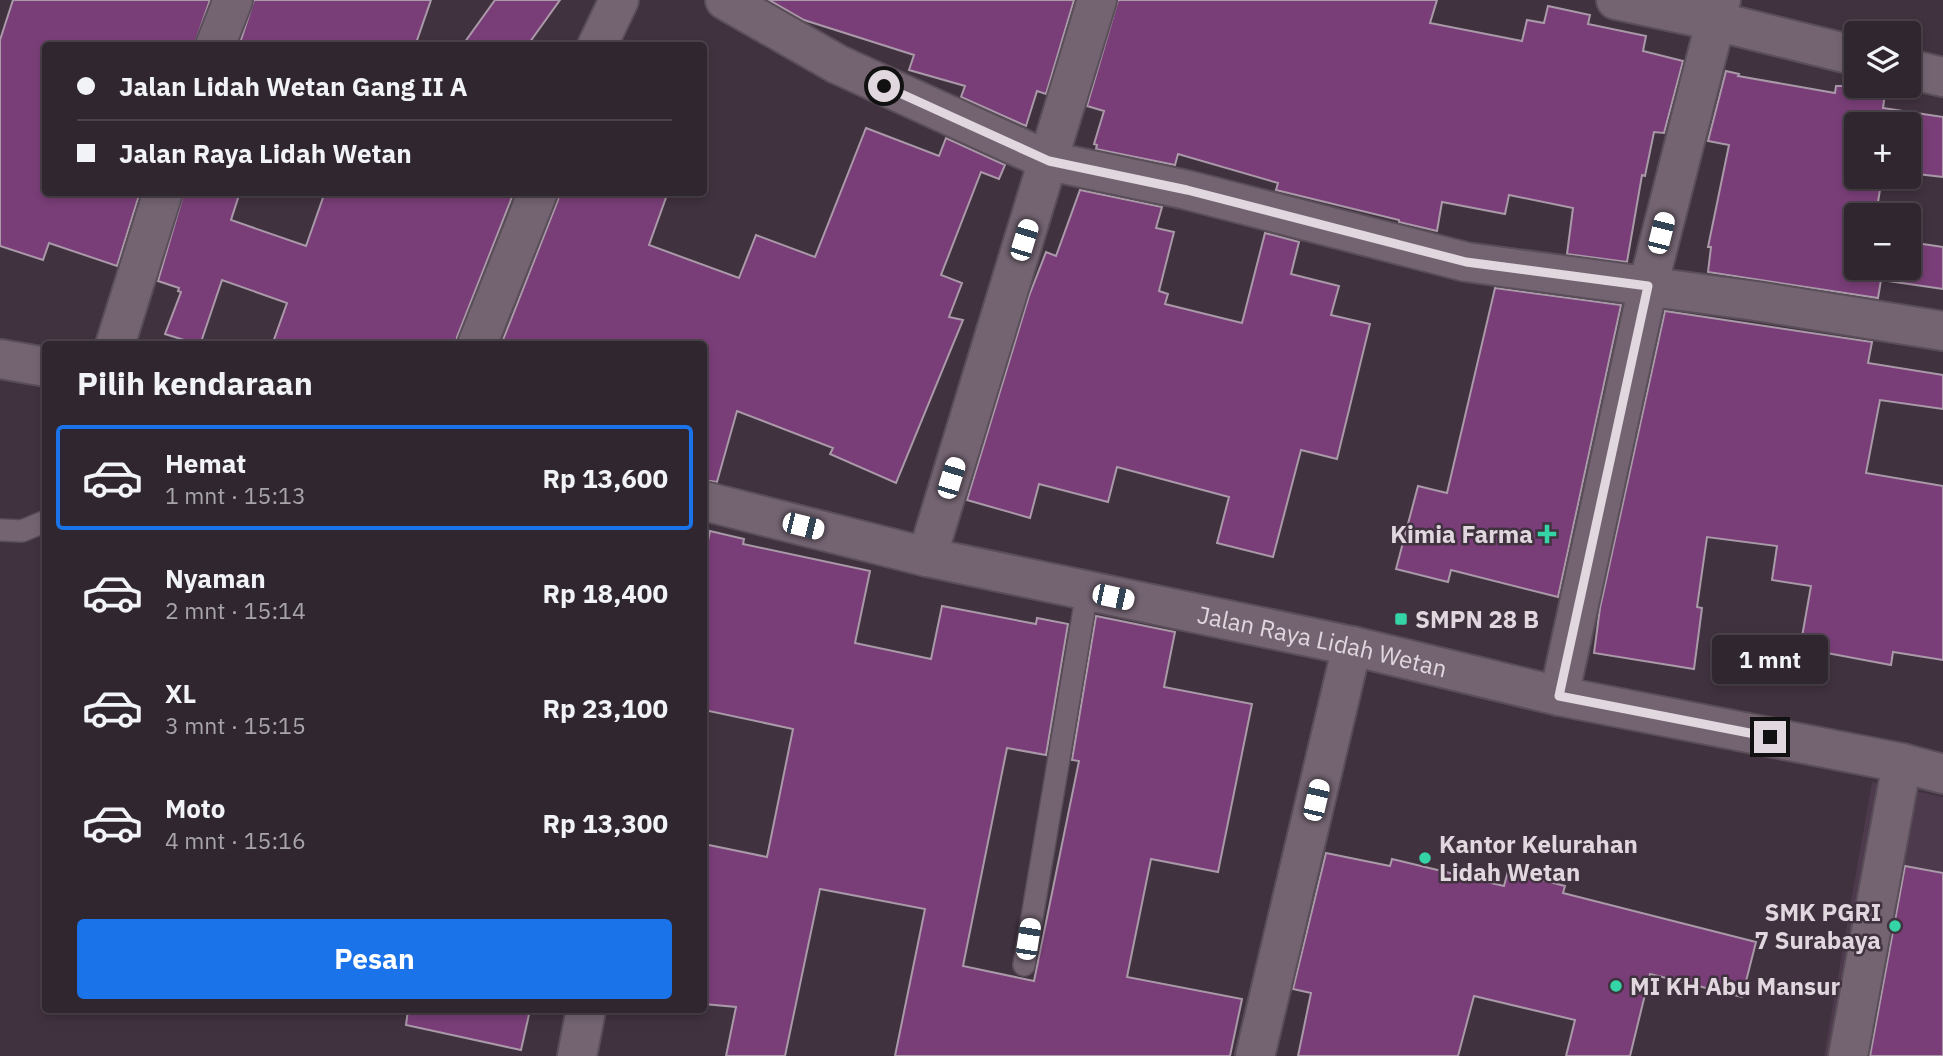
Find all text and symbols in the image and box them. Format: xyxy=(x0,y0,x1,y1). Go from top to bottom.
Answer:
map controls xyxy=(1844,21,1921,280)
button: layers xyxy=(1844,21,1921,98)
text: Jalan Lidah Wetan Gang II A xyxy=(119,69,468,103)
route start xyxy=(868,70,900,102)
button: + xyxy=(1844,112,1921,189)
text: Jalan Raya Lidah Wetan xyxy=(119,136,412,170)
button: − xyxy=(1844,203,1921,280)
car xyxy=(1646,210,1677,256)
car xyxy=(1008,217,1041,263)
text: Pilih kendaraan xyxy=(77,362,313,404)
icon: car xyxy=(81,446,144,509)
text: Hemat xyxy=(165,446,246,480)
car xyxy=(935,455,968,501)
text: Rp 13,600 xyxy=(542,461,668,495)
text: 1 mnt · 15:13 xyxy=(165,480,306,510)
car xyxy=(781,511,826,541)
place label: Kimia Farma xyxy=(1390,518,1533,550)
marker: Kimia Farma xyxy=(1539,526,1555,542)
icon: car xyxy=(81,561,144,624)
text: Nyaman xyxy=(165,561,266,595)
text: Rp 18,400 xyxy=(542,576,668,610)
car xyxy=(1091,582,1136,612)
text: 2 mnt · 15:14 xyxy=(165,595,306,625)
street label: Jalan Raya Lidah Wetan xyxy=(1194,598,1450,684)
place label: SMPN 28 B xyxy=(1415,603,1539,635)
marker: SMPN 28 B xyxy=(1393,611,1409,627)
callout: 1 mnt xyxy=(1712,636,1828,684)
text: 1 mnt xyxy=(1739,644,1801,674)
icon: car xyxy=(81,676,144,739)
text: XL xyxy=(165,676,196,710)
text: Rp 23,100 xyxy=(542,691,668,725)
text: 3 mnt · 15:15 xyxy=(165,710,306,740)
route end xyxy=(1754,721,1786,753)
car xyxy=(1302,777,1331,823)
icon: car xyxy=(81,791,144,854)
text: Moto xyxy=(165,791,225,825)
text: Rp 13,300 xyxy=(542,806,668,840)
text: 4 mnt · 15:16 xyxy=(165,825,306,855)
place label: Kantor Kelurahan Lidah Wetan xyxy=(1439,828,1638,888)
marker: Kantor Kelurahan Lidah Wetan xyxy=(1417,850,1433,866)
place label: SMK PGRI 7 Surabaya xyxy=(1754,896,1881,956)
car xyxy=(1015,917,1042,961)
marker: SMK PGRI 7 Surabaya xyxy=(1887,918,1903,934)
button: Pesan xyxy=(77,919,672,999)
place label: MI KH Abu Mansur xyxy=(1630,970,1840,1002)
marker: MI KH Abu Mansur xyxy=(1608,978,1624,994)

